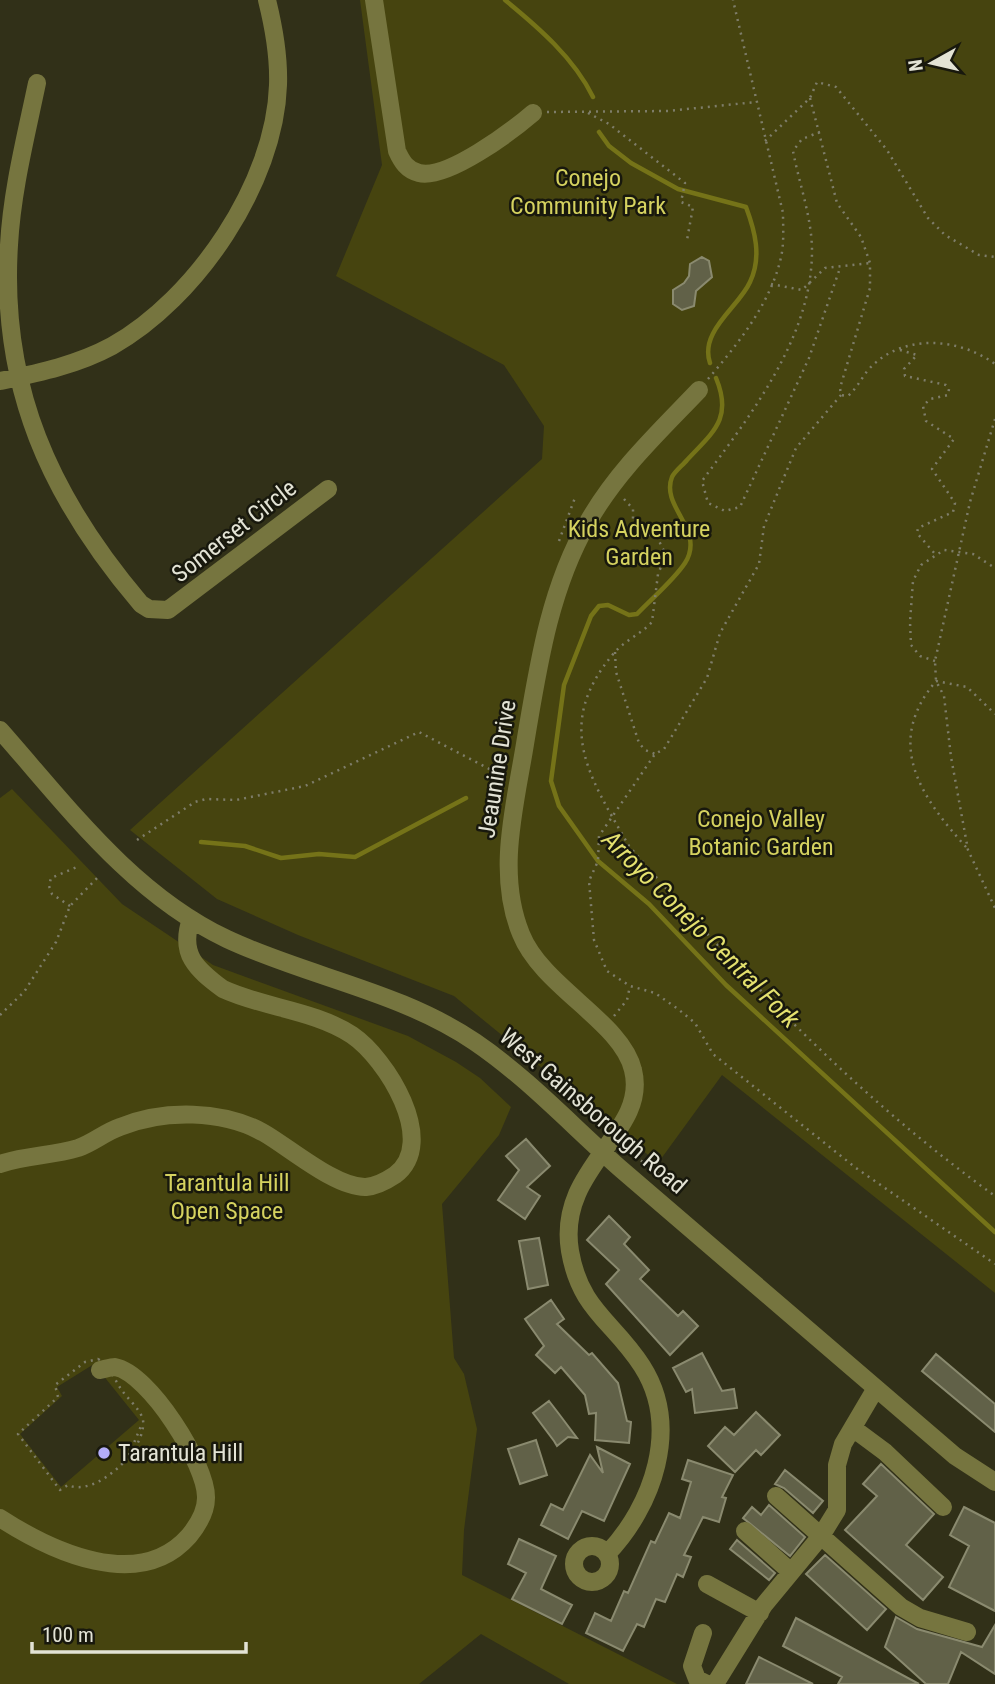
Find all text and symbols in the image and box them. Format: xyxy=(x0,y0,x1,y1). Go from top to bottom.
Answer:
north arrow xyxy=(897,28,967,98)
text: N xyxy=(903,58,928,73)
park label: Conejo Community Park xyxy=(510,164,666,220)
street label: Somerset Circle xyxy=(166,474,302,588)
park label: Kids Adventure Garden xyxy=(568,515,710,571)
street label: Jeaunine Drive xyxy=(472,698,522,840)
park label: Conejo Valley Botanic Garden xyxy=(688,805,834,861)
water label: Arroyo Conejo Central Fork xyxy=(595,823,806,1034)
street label: West Gainsborough Road xyxy=(494,1022,692,1200)
park label: Tarantula Hill Open Space xyxy=(164,1169,290,1225)
place label: Tarantula Hill xyxy=(118,1439,243,1467)
marker: Tarantula Hill xyxy=(96,1445,112,1461)
scale bar xyxy=(32,1610,245,1654)
text: 100 m xyxy=(42,1623,94,1647)

